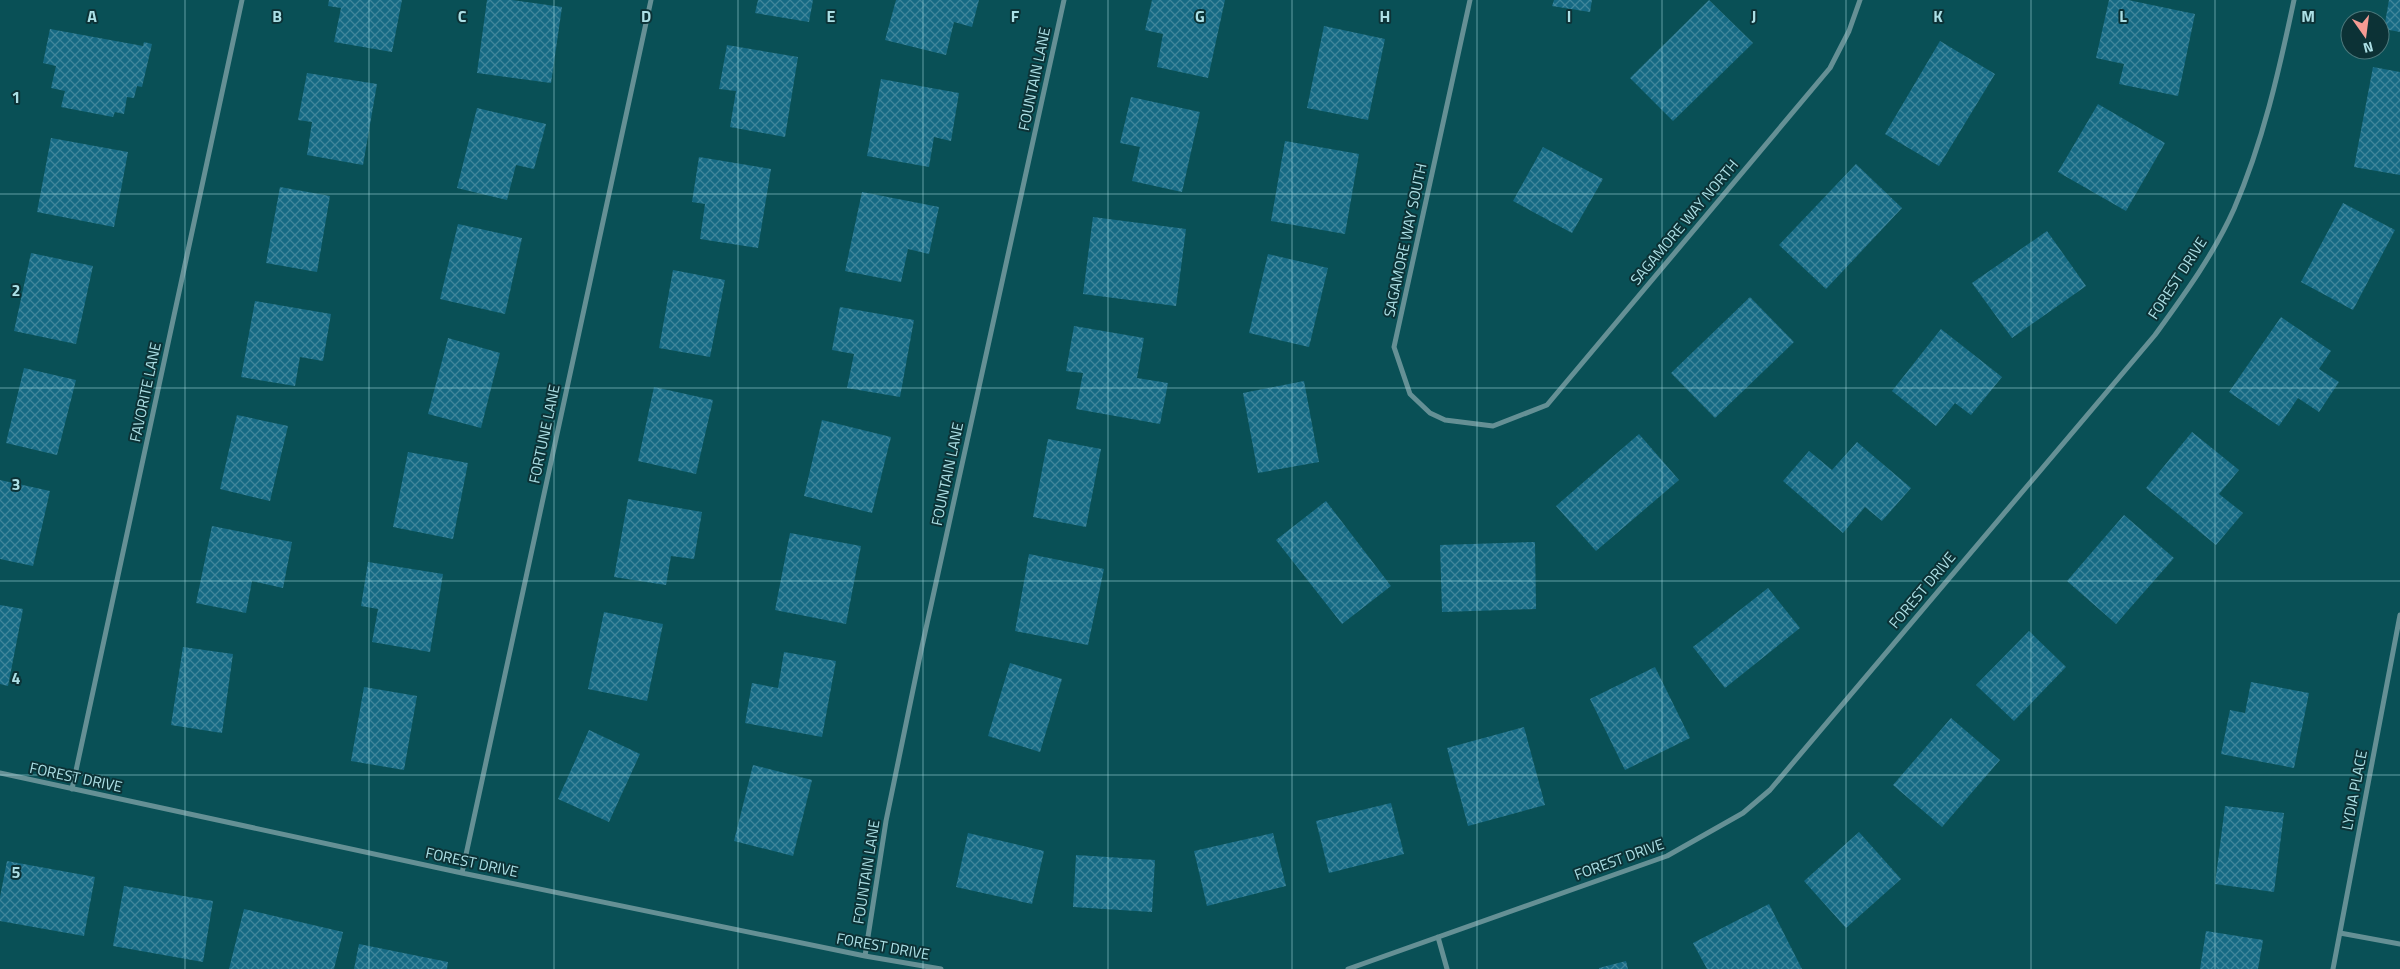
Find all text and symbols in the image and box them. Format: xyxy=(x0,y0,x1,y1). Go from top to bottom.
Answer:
text: A xyxy=(87,4,97,28)
text: B xyxy=(272,4,282,28)
text: C xyxy=(458,4,467,28)
text: D xyxy=(641,4,651,28)
text: E xyxy=(827,4,836,28)
text: F xyxy=(1011,4,1020,28)
text: G xyxy=(1195,4,1205,28)
text: H xyxy=(1380,4,1390,28)
text: I xyxy=(1567,4,1571,28)
text: J xyxy=(1752,4,1756,28)
text: K xyxy=(1933,4,1943,28)
text: L xyxy=(2119,4,2127,28)
text: M xyxy=(2301,4,2315,28)
north arrow xyxy=(2340,10,2390,60)
street label: FOUNTAIN LANE xyxy=(1012,25,1056,133)
text: N xyxy=(2361,37,2376,59)
text: 1 xyxy=(12,85,20,109)
street label: SAGAMORE WAY NORTH xyxy=(1624,154,1744,290)
street label: SAGAMORE WAY SOUTH xyxy=(1377,161,1433,319)
street label: FOREST DRIVE xyxy=(2142,232,2212,324)
text: 2 xyxy=(12,278,20,302)
street label: FAVORITE LANE xyxy=(123,340,167,444)
street label: FORTUNE LANE xyxy=(522,382,566,486)
street label: FOUNTAIN LANE xyxy=(925,420,969,528)
text: 3 xyxy=(12,472,20,496)
street label: FOREST DRIVE xyxy=(1883,547,1961,633)
text: 4 xyxy=(12,666,21,690)
street label: LYDIA PLACE xyxy=(2335,748,2373,832)
street label: FOREST DRIVE xyxy=(28,756,124,798)
street label: FOUNTAIN LANE xyxy=(846,818,886,926)
street label: FOREST DRIVE xyxy=(1571,832,1667,886)
street label: FOREST DRIVE xyxy=(424,841,520,883)
text: 5 xyxy=(12,860,21,884)
street label: FOREST DRIVE xyxy=(835,927,931,965)

